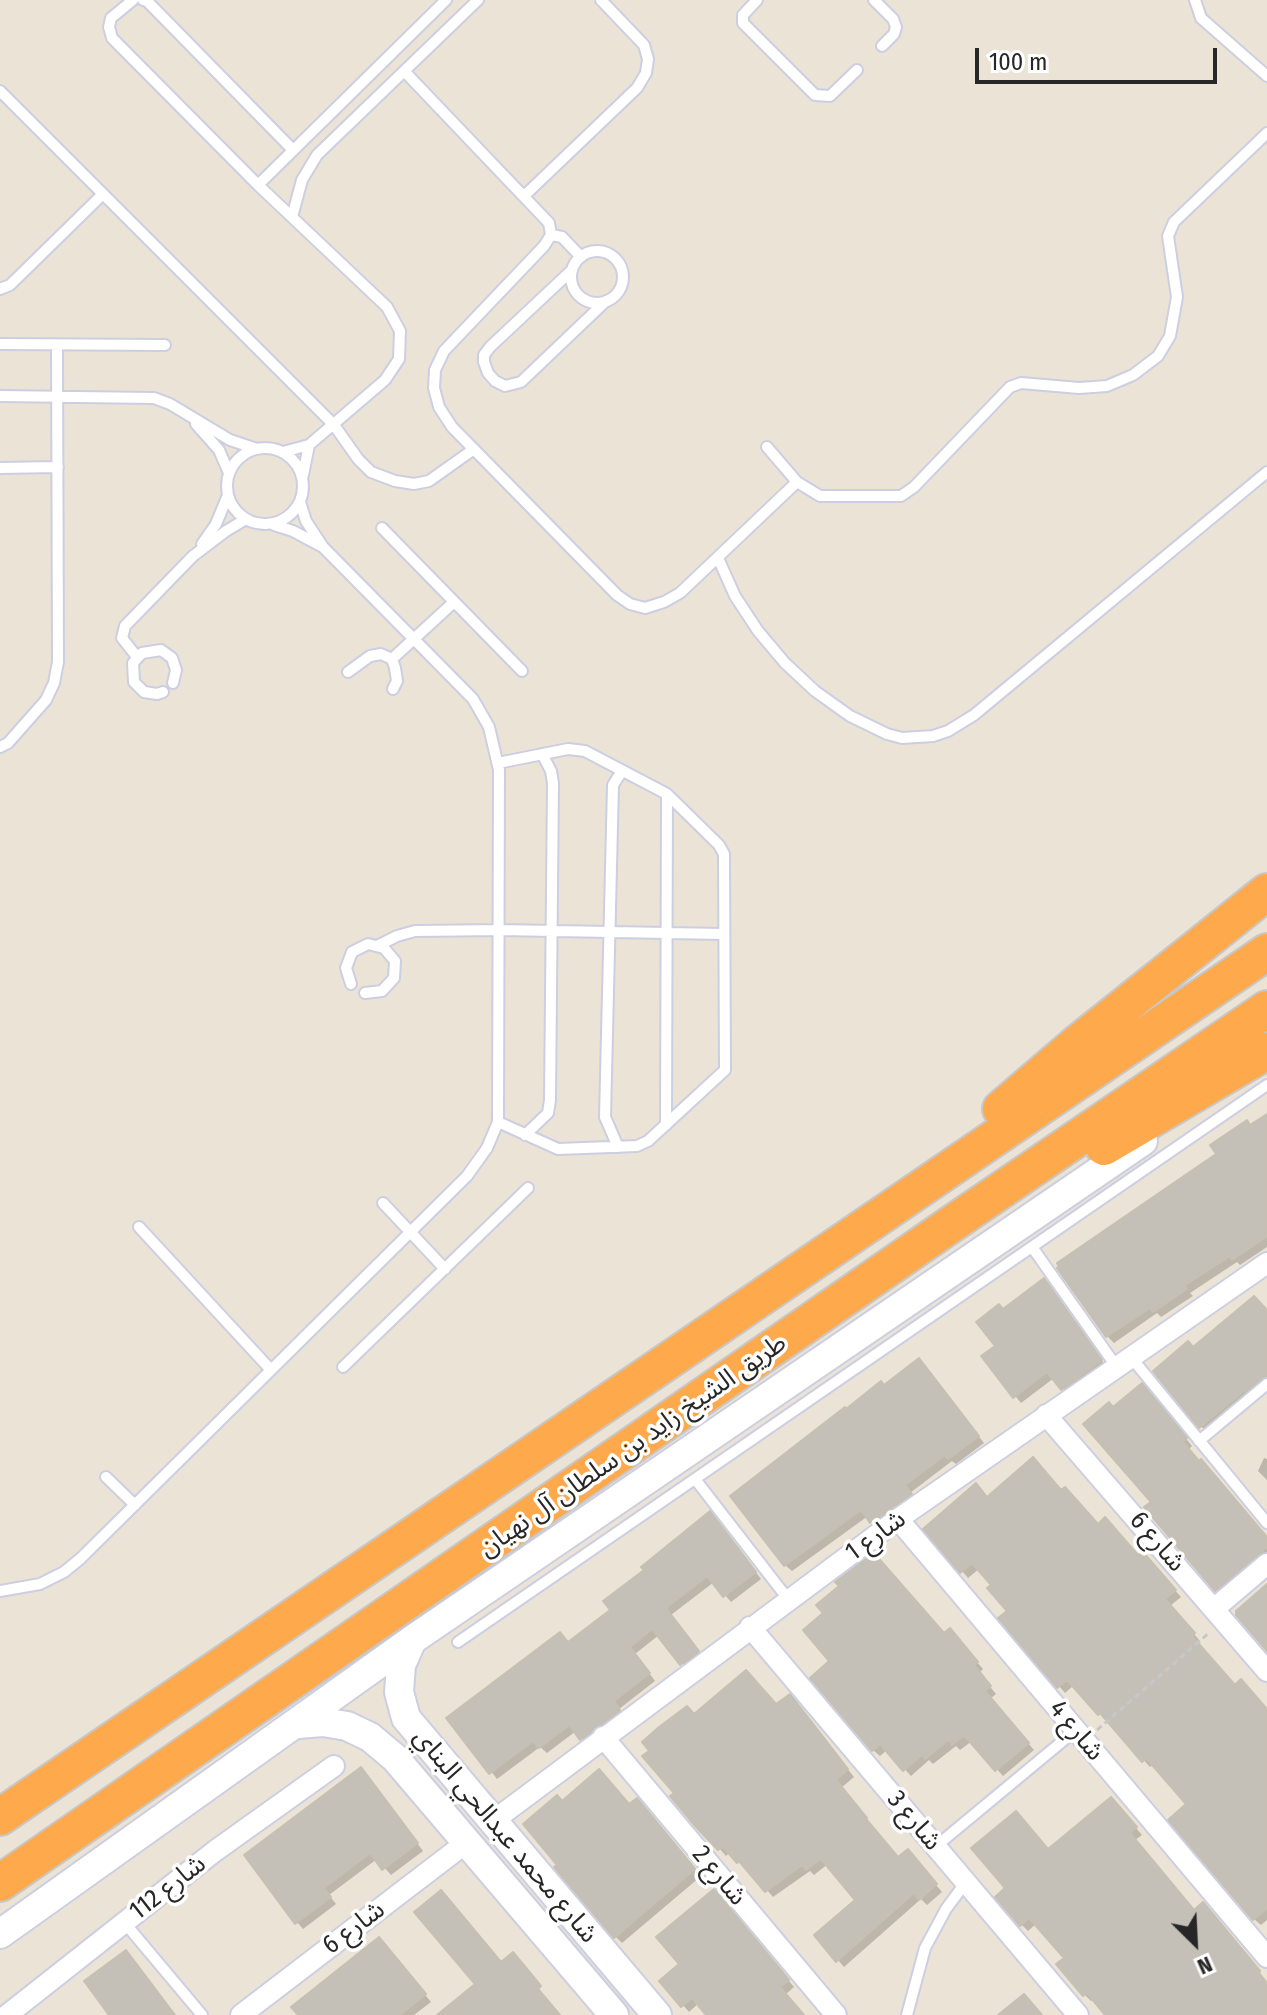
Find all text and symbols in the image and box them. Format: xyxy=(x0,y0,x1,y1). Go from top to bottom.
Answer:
scale bar xyxy=(979,32,1221,82)
text: 100 m xyxy=(989,48,1047,76)
street label: طريق الشيخ زايد بن سلطان آل نهيان xyxy=(473,1328,793,1564)
street label: شارع 1 xyxy=(840,1504,912,1568)
street label: شارع 6 xyxy=(1122,1505,1192,1579)
street label: شارع 4 xyxy=(1042,1694,1110,1768)
street label: شارع محمد عبدالحي البناي xyxy=(406,1722,604,1950)
street label: شارع 3 xyxy=(880,1785,948,1857)
street label: شارع 2 xyxy=(685,1840,753,1912)
street label: شارع 112 xyxy=(124,1849,212,1927)
street label: شارع 6 xyxy=(317,1895,391,1961)
north arrow xyxy=(1155,1903,1235,1983)
text: N xyxy=(1193,1950,1216,1980)

